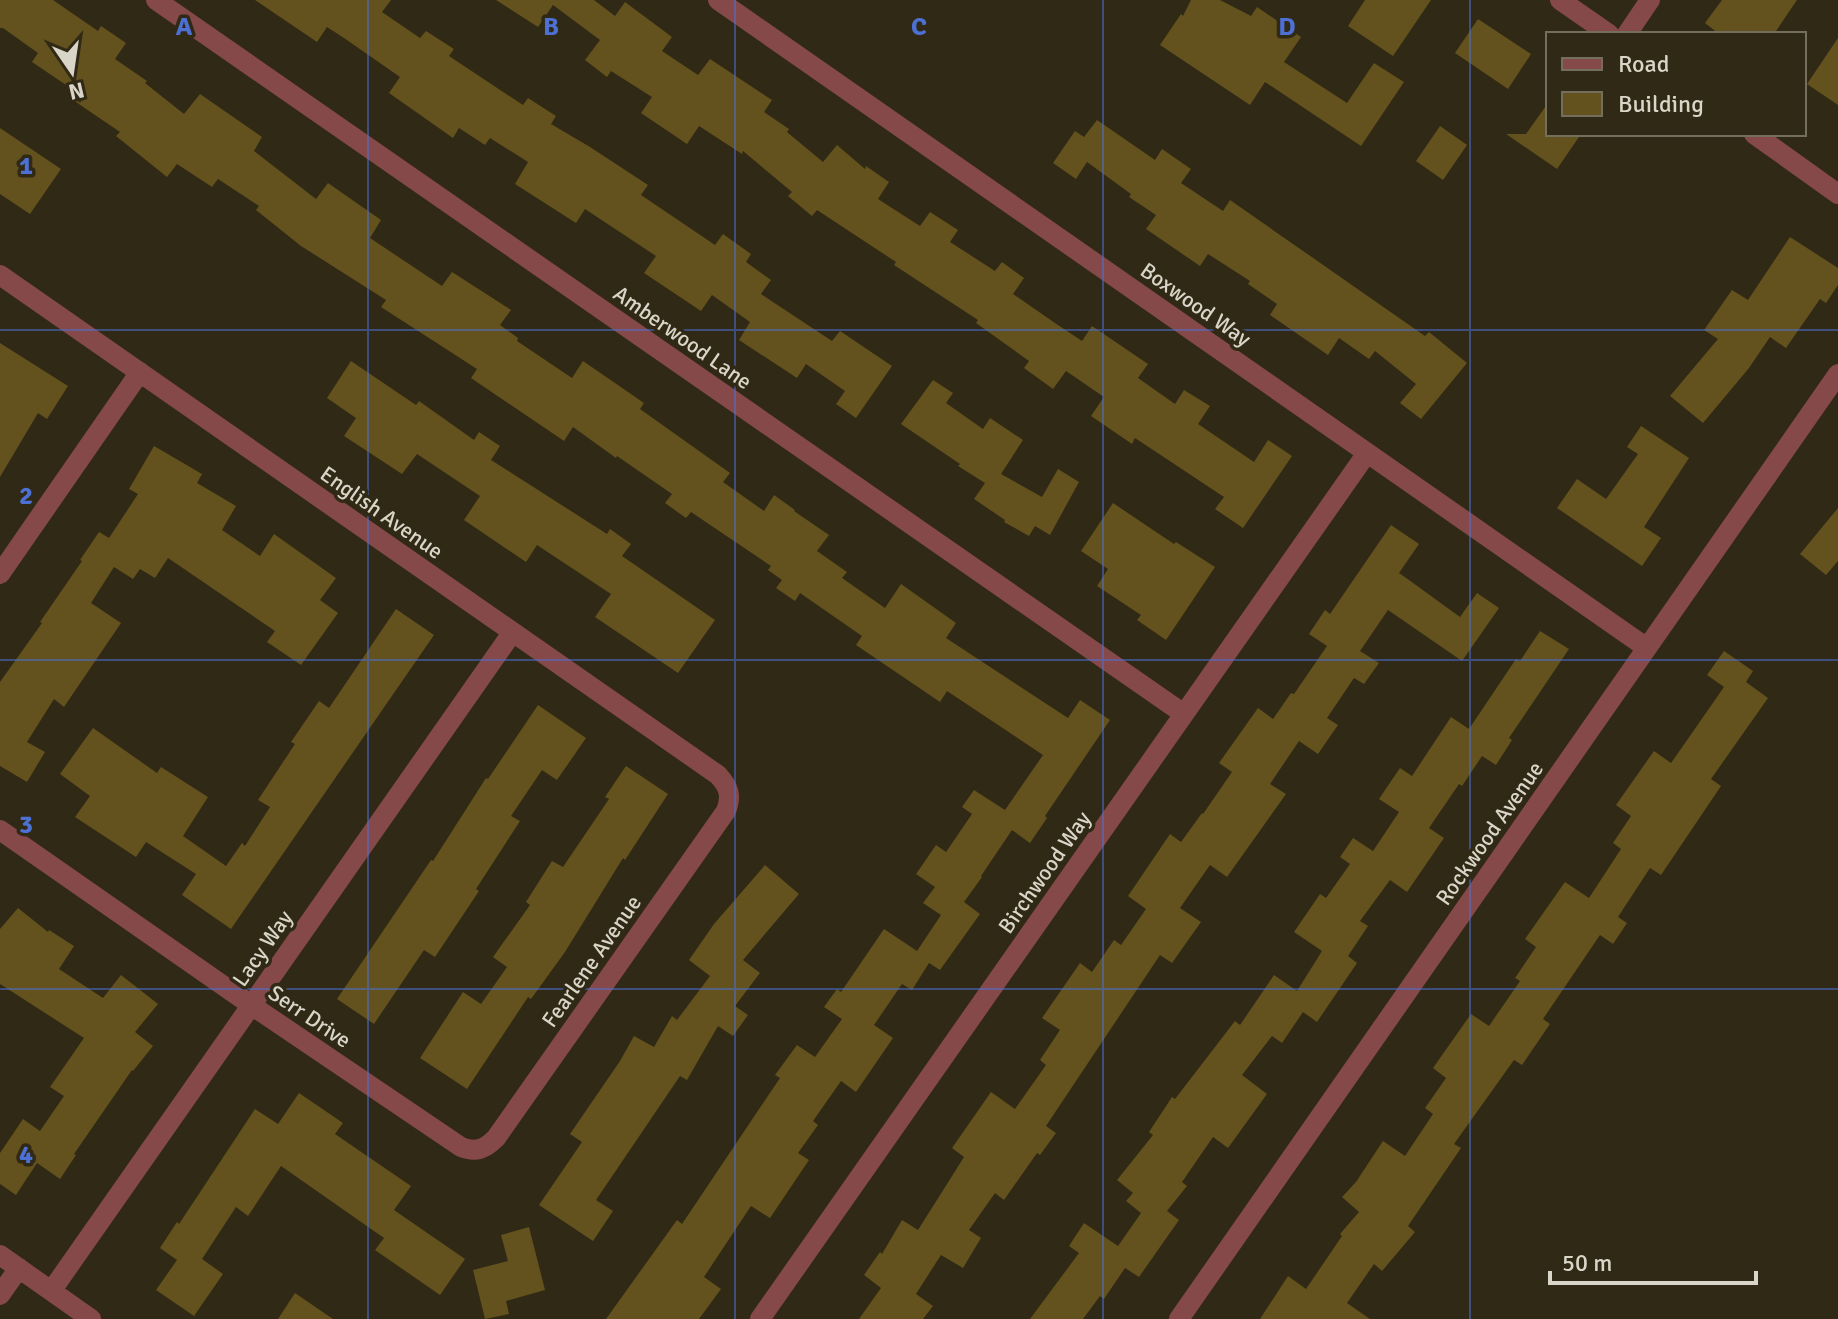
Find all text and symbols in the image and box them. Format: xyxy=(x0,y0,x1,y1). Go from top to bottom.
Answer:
text: A xyxy=(176,11,193,43)
text: B xyxy=(543,11,559,43)
text: C xyxy=(911,11,927,43)
text: D xyxy=(1278,11,1296,43)
north arrow xyxy=(32,32,112,112)
legend xyxy=(1546,32,1806,136)
text: Road xyxy=(1618,49,1669,79)
text: N xyxy=(66,76,87,106)
text: Building xyxy=(1618,89,1704,119)
text: 1 xyxy=(19,150,33,182)
street label: Boxwood Way xyxy=(1135,256,1257,353)
street label: Amberwood Lane xyxy=(608,280,757,395)
street label: English Avenue xyxy=(315,460,448,565)
text: 2 xyxy=(19,480,33,512)
street label: Rockwood Avenue xyxy=(1430,756,1549,910)
street label: Birchwood Way xyxy=(992,805,1097,939)
text: 3 xyxy=(19,809,33,841)
street label: Fearlene Avenue xyxy=(536,890,647,1033)
street label: Lacy Way xyxy=(226,904,299,992)
street label: Serr Drive xyxy=(263,979,356,1054)
text: 4 xyxy=(19,1139,33,1171)
scale bar xyxy=(1550,1235,1756,1285)
text: 50 m xyxy=(1562,1248,1612,1278)

